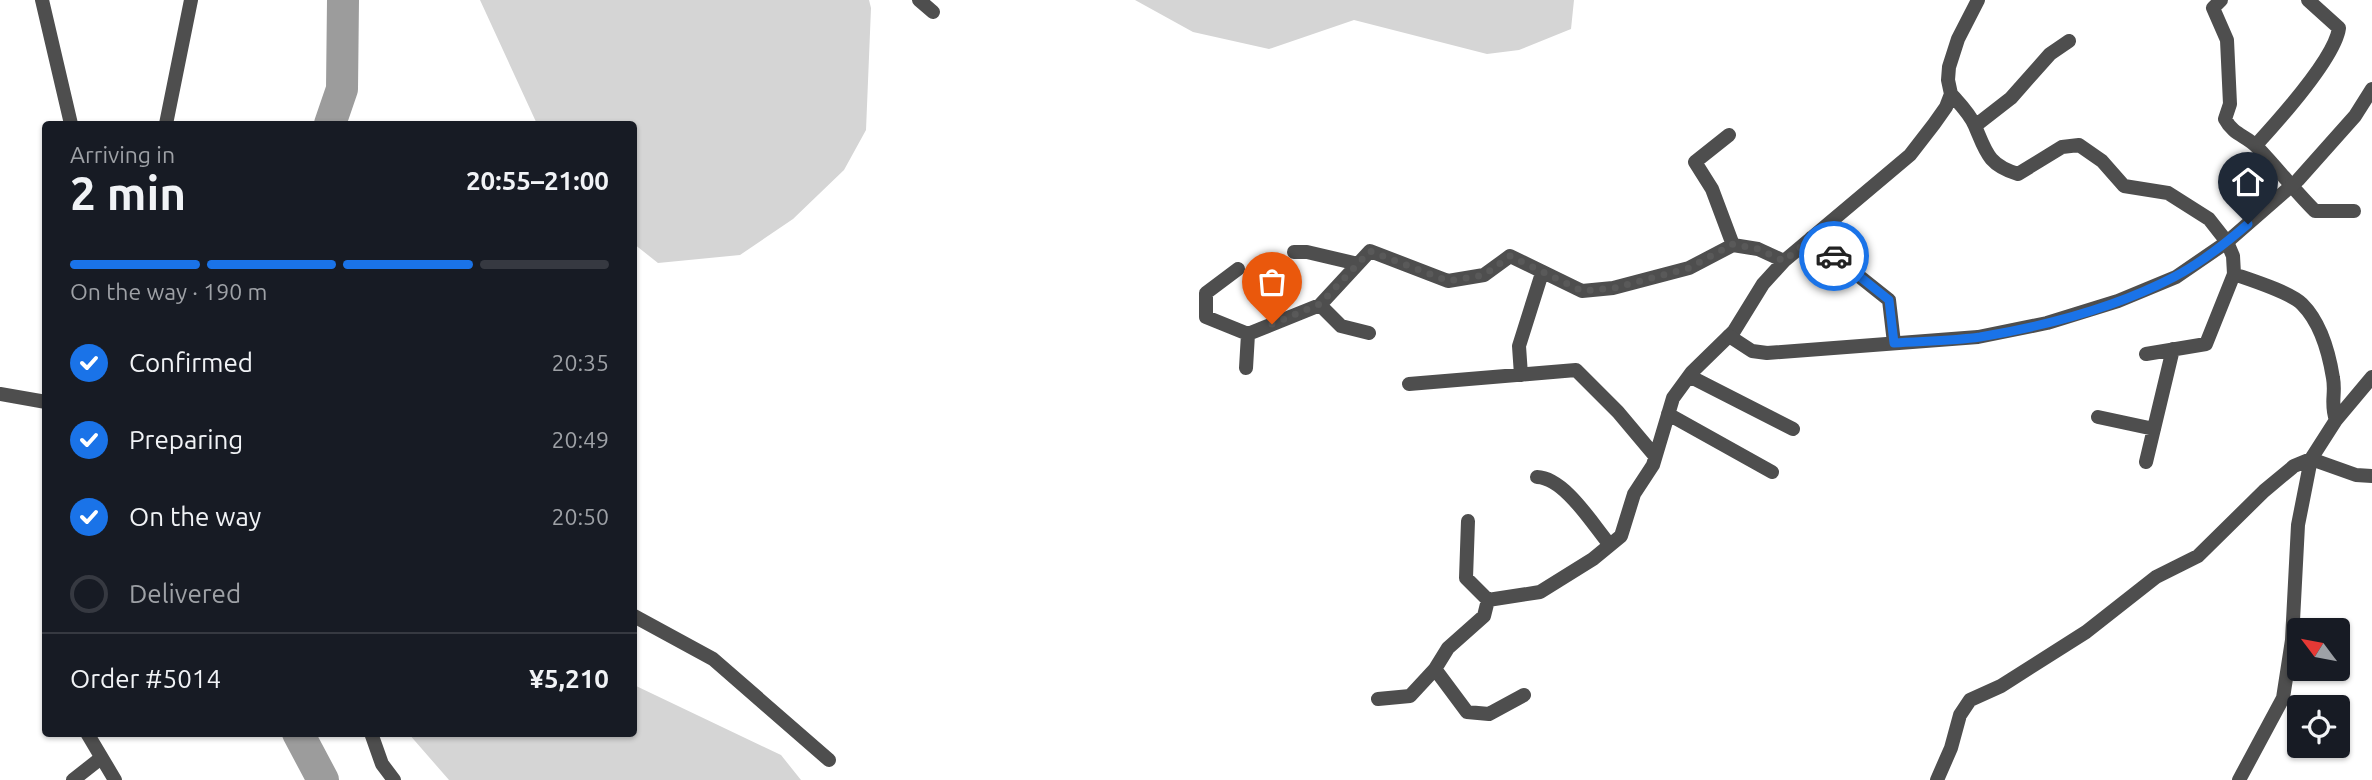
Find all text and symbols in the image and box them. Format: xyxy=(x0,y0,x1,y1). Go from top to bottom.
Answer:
text: Arriving in xyxy=(70,142,175,167)
pin xyxy=(2218,152,2278,224)
icon: home xyxy=(2229,163,2267,201)
text: 20:55–21:00 xyxy=(466,166,609,195)
text: 2 min xyxy=(70,167,186,219)
courier xyxy=(1799,221,1869,291)
icon: car xyxy=(1815,237,1853,275)
pin xyxy=(1242,252,1302,324)
icon: bag xyxy=(1253,263,1291,301)
text: On the way · 190 m xyxy=(70,279,267,304)
icon: check xyxy=(70,344,108,382)
text: Confirmed xyxy=(129,348,253,377)
text: 20:35 xyxy=(551,350,609,375)
icon: check xyxy=(70,421,108,459)
text: Preparing xyxy=(129,425,243,454)
text: 20:49 xyxy=(551,427,609,452)
icon: check xyxy=(70,498,108,536)
text: On the way xyxy=(129,502,261,531)
text: 20:50 xyxy=(551,504,609,529)
text: Delivered xyxy=(129,579,241,608)
north arrow xyxy=(2287,618,2350,681)
map controls xyxy=(2287,618,2350,758)
text: Order #5014 xyxy=(70,664,221,693)
text: ¥5,210 xyxy=(529,664,609,693)
button: locate xyxy=(2287,695,2350,758)

